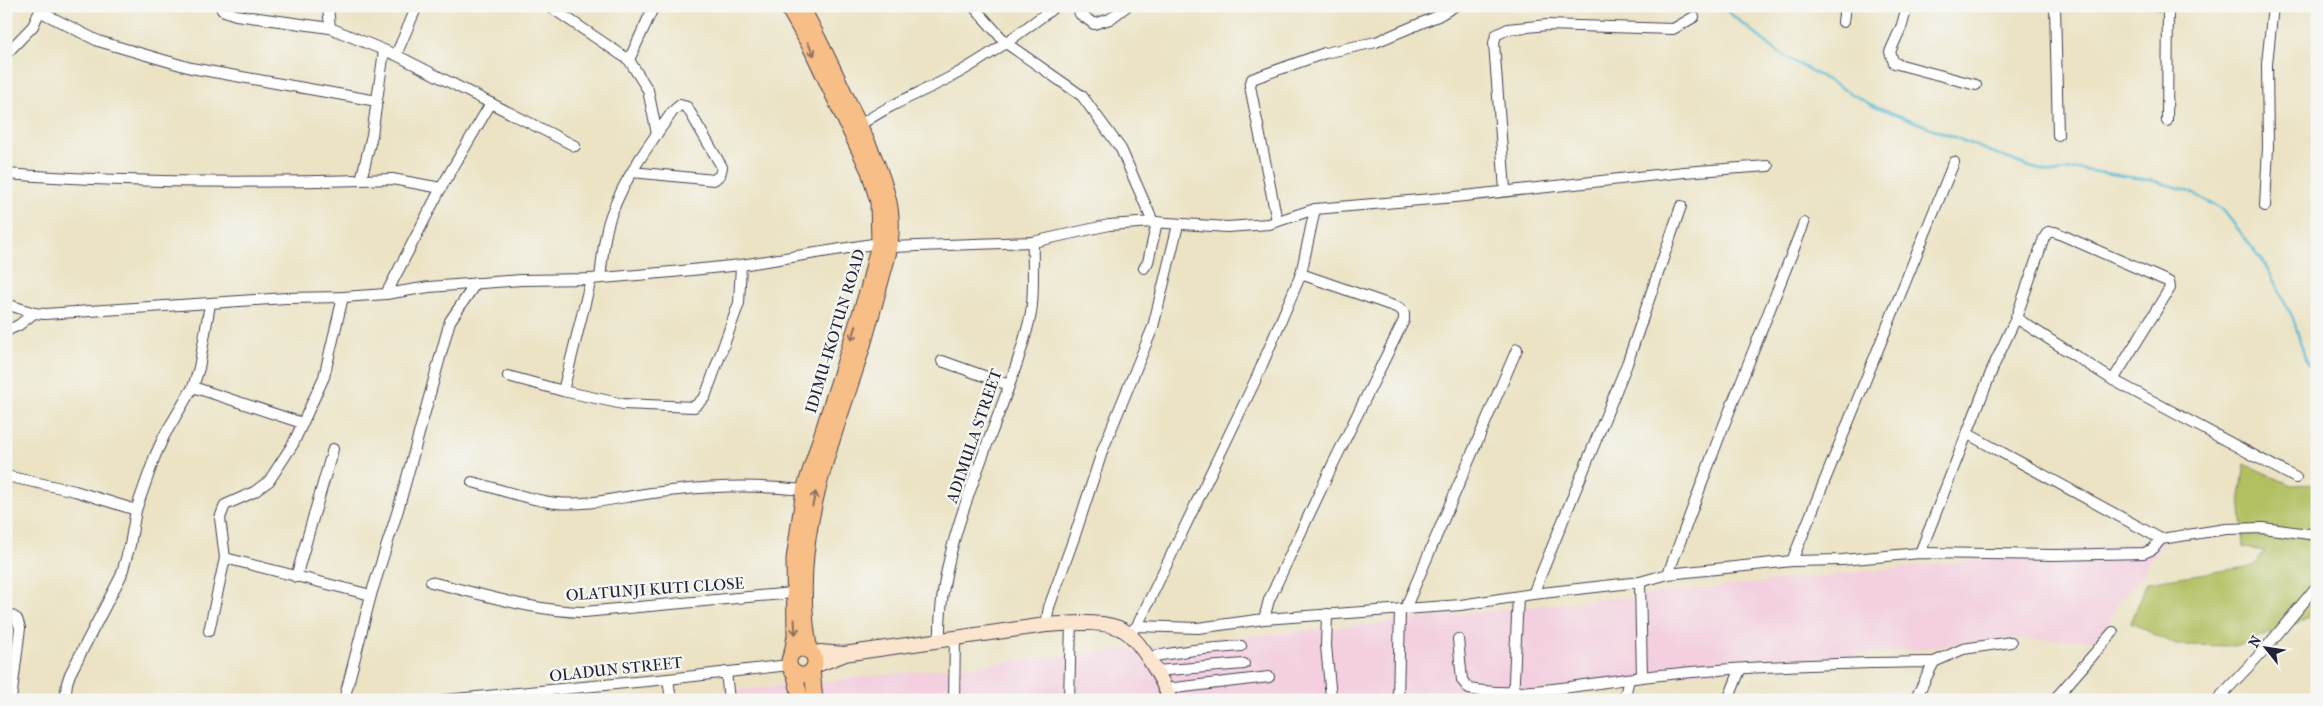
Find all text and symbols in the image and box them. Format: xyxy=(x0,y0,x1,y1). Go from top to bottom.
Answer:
one-way arrow xyxy=(806,41,816,56)
street label: IDIMU-IKOTUN ROAD xyxy=(801,247,869,415)
one-way arrow xyxy=(849,325,858,340)
street label: ADIMULA STREET xyxy=(942,366,1006,506)
one-way arrow xyxy=(810,491,819,507)
street label: OLATUNJI KUTI CLOSE xyxy=(565,573,745,605)
one-way arrow xyxy=(790,619,799,635)
north arrow xyxy=(2240,624,2290,674)
text: N xyxy=(2245,633,2265,651)
street label: OLADUN STREET xyxy=(548,653,684,685)

